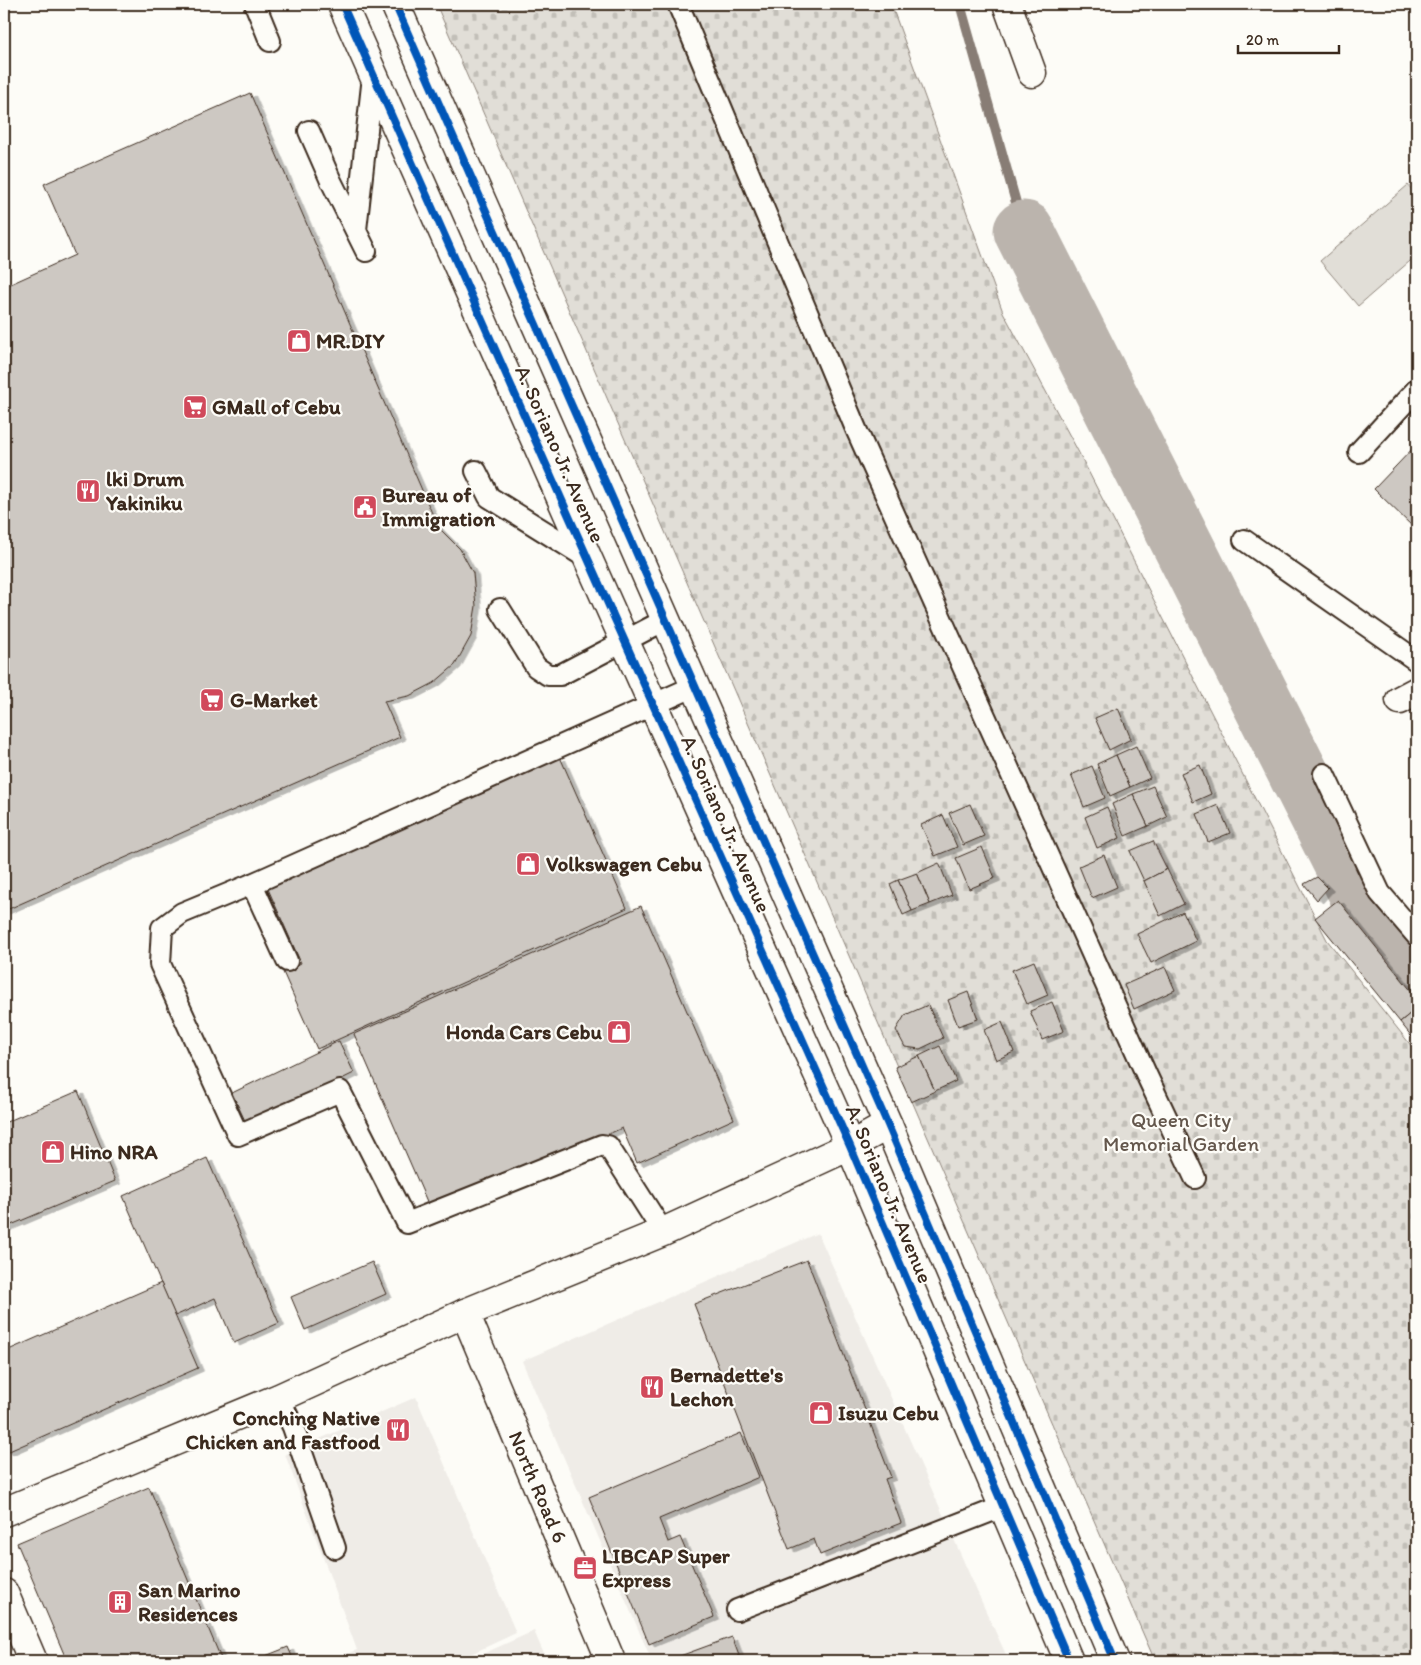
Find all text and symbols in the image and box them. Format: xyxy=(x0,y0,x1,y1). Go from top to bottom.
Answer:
scale bar xyxy=(1238,22,1340,54)
text: 20 m xyxy=(1246,31,1280,49)
shop icon: MR.DIY xyxy=(286,328,312,354)
place label: MR.DIY xyxy=(316,328,385,353)
street label: A. Soriano Jr. Avenue xyxy=(510,361,611,546)
supermarket icon: GMall of Cebu xyxy=(182,394,208,420)
place label: GMall of Cebu xyxy=(212,394,341,419)
place label: lki Drum Yakiniku xyxy=(105,466,184,515)
restaurant icon: lki Drum Yakiniku xyxy=(75,478,101,504)
place label: Bureau of Immigration xyxy=(382,482,495,532)
public building icon: Bureau of Immigration xyxy=(352,494,378,520)
supermarket icon: G-Market xyxy=(199,687,225,713)
place label: G-Market xyxy=(230,687,318,712)
street label: A. Soriano Jr. Avenue xyxy=(676,731,777,916)
shop icon: Volkswagen Cebu xyxy=(515,851,541,877)
place label: Volkswagen Cebu xyxy=(546,851,703,877)
place label: Honda Cars Cebu xyxy=(446,1019,603,1044)
shop icon: Honda Cars Cebu xyxy=(606,1019,632,1045)
street label: A. Soriano Jr. Avenue xyxy=(841,1101,938,1287)
park label: Queen City Memorial Garden xyxy=(1103,1107,1259,1156)
shop icon: Hino NRA xyxy=(40,1139,66,1165)
place label: Hino NRA xyxy=(70,1139,158,1164)
place label: Bernadette's Lechon xyxy=(670,1362,783,1411)
restaurant icon: Bernadette's Lechon xyxy=(639,1374,665,1400)
shop icon: Isuzu Cebu xyxy=(808,1400,834,1426)
place label: Isuzu Cebu xyxy=(838,1400,939,1425)
place label: Conching Native Chicken and Fastfood xyxy=(186,1405,380,1454)
restaurant icon: Conching Native Chicken and Fastfood xyxy=(385,1417,411,1443)
street label: North Road 6 xyxy=(504,1427,573,1546)
place label: LIBCAP Super Express xyxy=(602,1543,731,1593)
office icon: LIBCAP Super Express xyxy=(572,1555,598,1581)
place label: San Marino Residences xyxy=(138,1577,241,1626)
building icon: San Marino Residences xyxy=(107,1589,133,1615)

